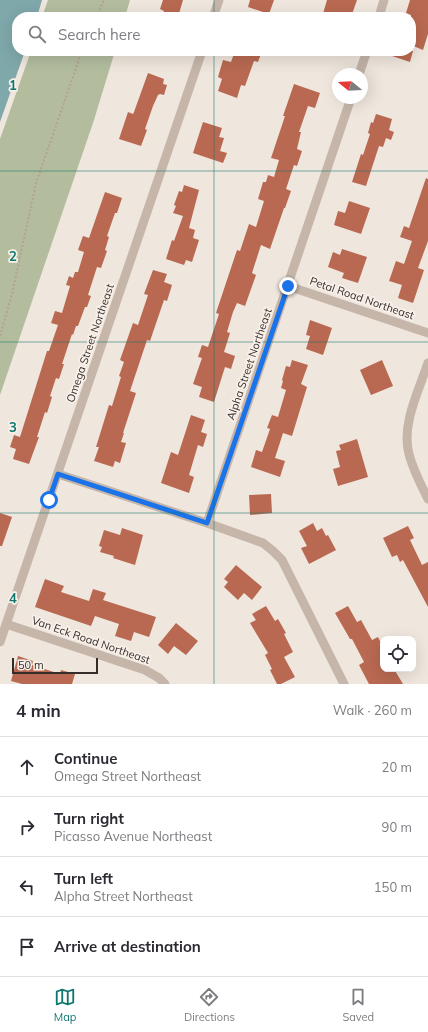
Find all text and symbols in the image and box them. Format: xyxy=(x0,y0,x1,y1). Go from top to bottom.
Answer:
search box xyxy=(12,12,416,56)
icon: search xyxy=(26,23,48,45)
text: Search here xyxy=(58,25,140,44)
north arrow xyxy=(332,68,368,104)
text: 1 xyxy=(9,77,17,93)
text: 2 xyxy=(9,248,17,264)
street label: Petal Road Northeast xyxy=(308,274,416,323)
route end xyxy=(279,277,297,295)
street label: Omega Street Northeast xyxy=(63,282,117,404)
street label: Alpha Street Northeast xyxy=(223,306,275,422)
text: 3 xyxy=(9,419,17,435)
route start xyxy=(40,491,58,509)
text: 4 xyxy=(9,590,17,606)
street label: Van Eck Road Northeast xyxy=(30,613,152,667)
map controls xyxy=(380,636,416,672)
button: locate xyxy=(380,636,416,672)
scale bar xyxy=(12,656,98,675)
text: 50 m xyxy=(18,658,44,672)
text: 4 min xyxy=(16,700,61,721)
text: Walk · 260 m xyxy=(333,702,412,718)
text: Continue xyxy=(54,749,117,768)
icon: ahead xyxy=(16,756,38,778)
text: 20 m xyxy=(382,759,412,775)
text: Omega Street Northeast xyxy=(54,768,201,784)
text: Turn right xyxy=(54,809,124,828)
icon: right xyxy=(16,816,38,838)
text: 90 m xyxy=(382,819,412,835)
text: Picasso Avenue Northeast xyxy=(54,828,212,844)
text: Turn left xyxy=(54,869,113,888)
icon: left xyxy=(16,876,38,898)
text: 150 m xyxy=(374,879,412,895)
text: Alpha Street Northeast xyxy=(54,888,193,904)
icon: arrive xyxy=(16,936,38,958)
text: Arrive at destination xyxy=(54,937,201,956)
tab: Map xyxy=(54,986,76,1024)
tab: Directions xyxy=(184,986,235,1024)
tab: Saved xyxy=(342,986,374,1024)

